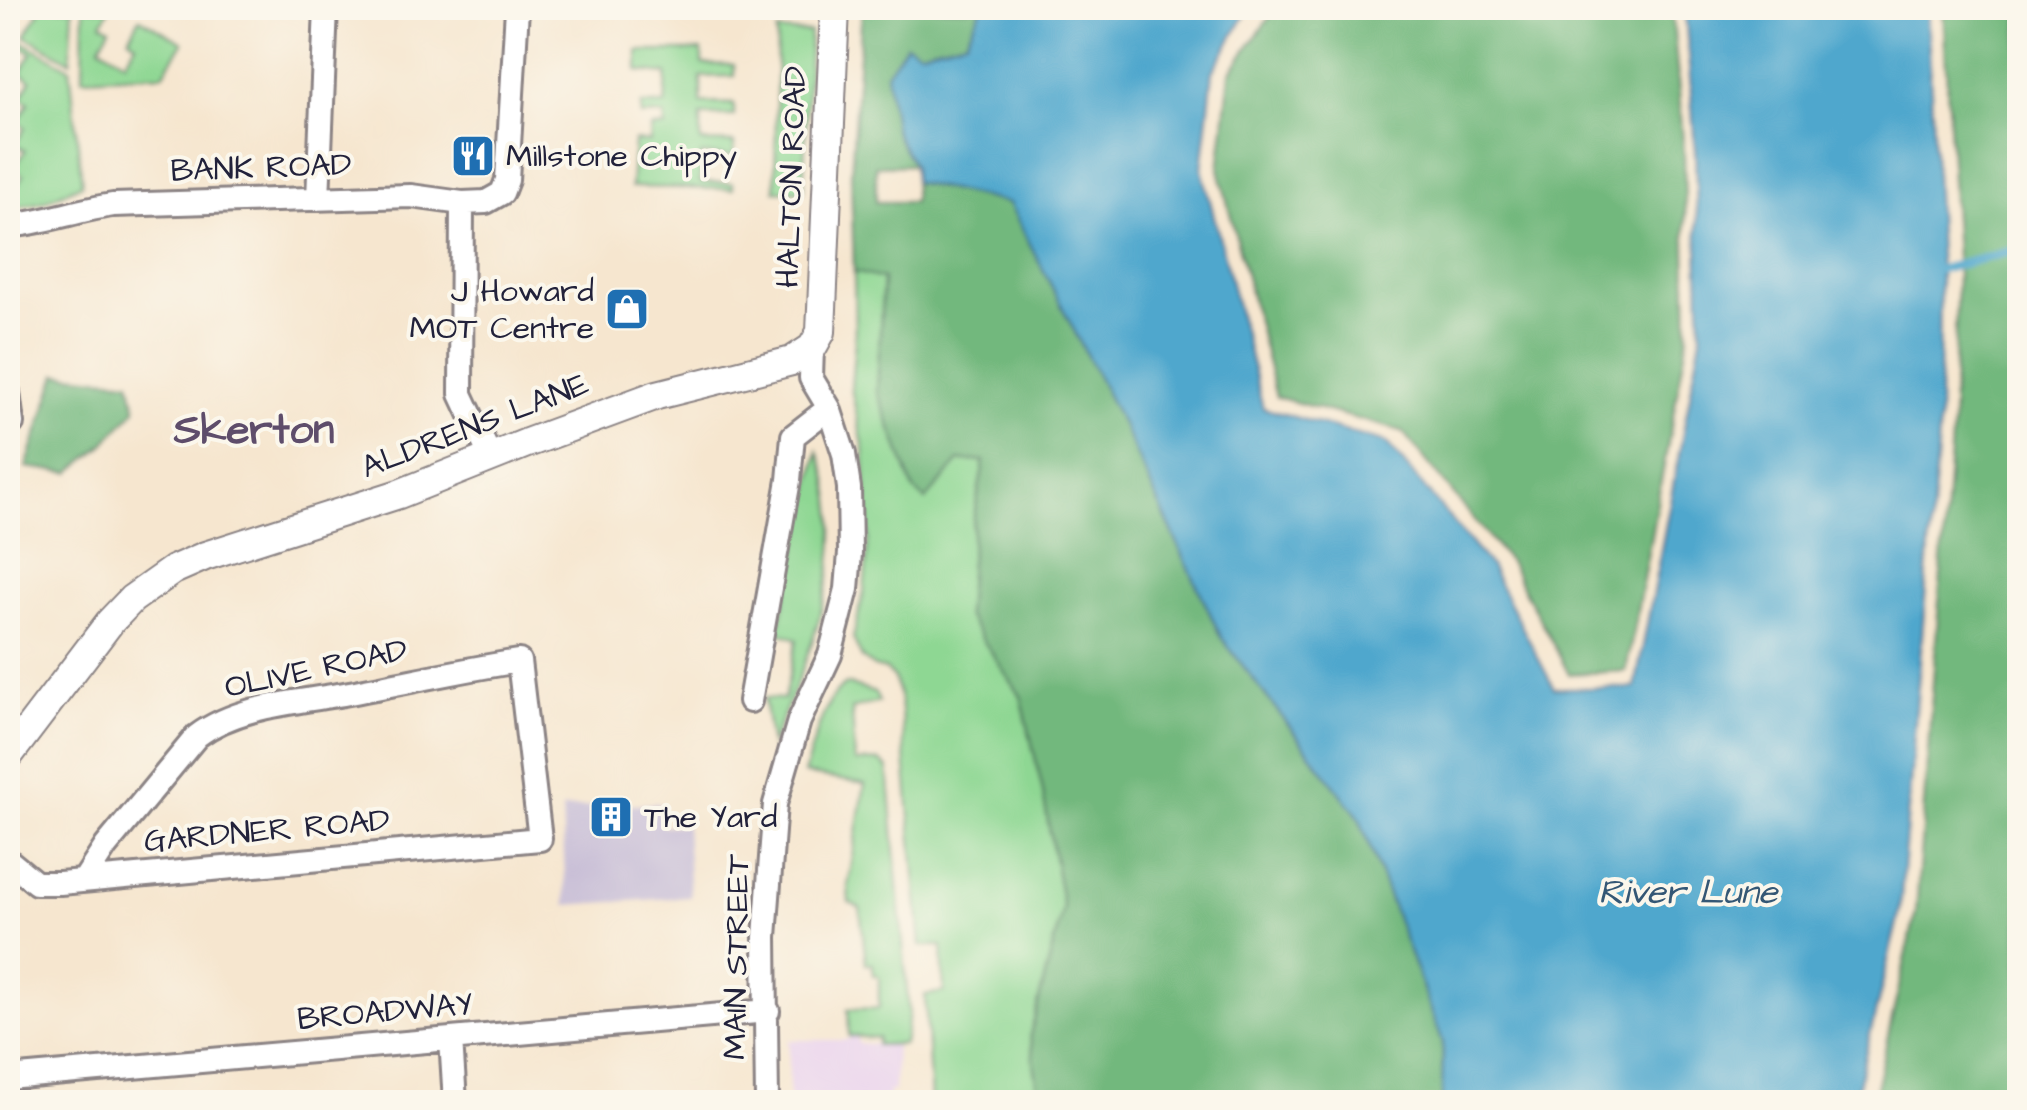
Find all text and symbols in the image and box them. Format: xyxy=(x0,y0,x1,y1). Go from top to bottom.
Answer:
street label: HALTON ROAD xyxy=(766,65,818,289)
restaurant icon: Millstone Chippy xyxy=(450,133,496,179)
place label: Millstone Chippy xyxy=(506,134,737,179)
street label: BANK ROAD xyxy=(170,142,352,194)
place label: J Howard MOT Centre xyxy=(409,269,594,351)
shop icon: J Howard MOT Centre xyxy=(604,286,650,332)
street label: ALDRENS LANE xyxy=(355,362,595,490)
district label: Skerton xyxy=(173,402,334,460)
street label: OLIVE ROAD xyxy=(220,628,412,710)
building icon: The Yard xyxy=(588,794,634,840)
place label: The Yard xyxy=(644,795,777,840)
street label: GARDNER ROAD xyxy=(142,798,392,864)
street label: MAIN STREET xyxy=(713,854,761,1060)
water label: River Lune xyxy=(1598,868,1780,917)
street label: BROADWAY xyxy=(295,982,475,1042)

